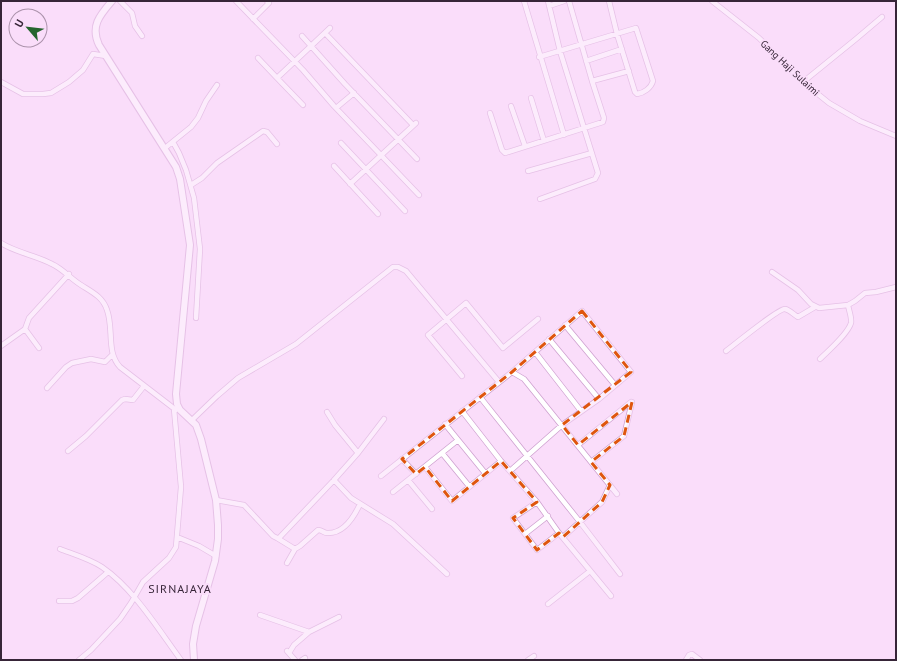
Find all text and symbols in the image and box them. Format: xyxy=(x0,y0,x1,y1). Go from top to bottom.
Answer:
north arrow xyxy=(8,8,48,48)
text: U xyxy=(11,17,27,30)
street label: Gang Haji Sulaimi xyxy=(758,37,822,99)
district label: SIRNAJAYA xyxy=(148,581,212,596)

